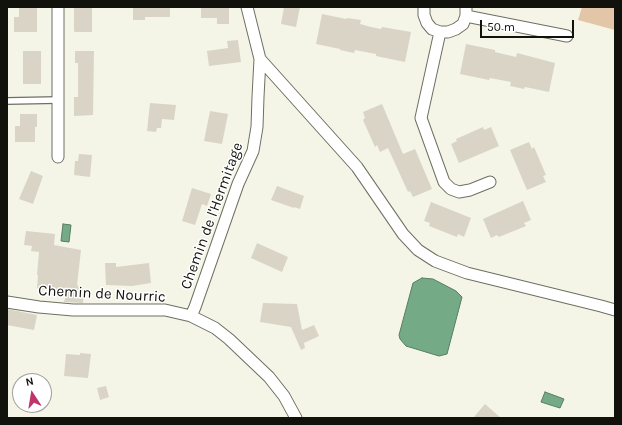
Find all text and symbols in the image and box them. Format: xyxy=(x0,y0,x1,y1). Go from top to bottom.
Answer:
scale bar xyxy=(482,12,576,38)
text: 50 m xyxy=(487,20,515,34)
street label: Chemin de l'Hermitage xyxy=(177,140,247,292)
street label: Chemin de Nourric xyxy=(38,282,166,306)
north arrow xyxy=(12,373,52,413)
text: N xyxy=(24,375,35,389)

